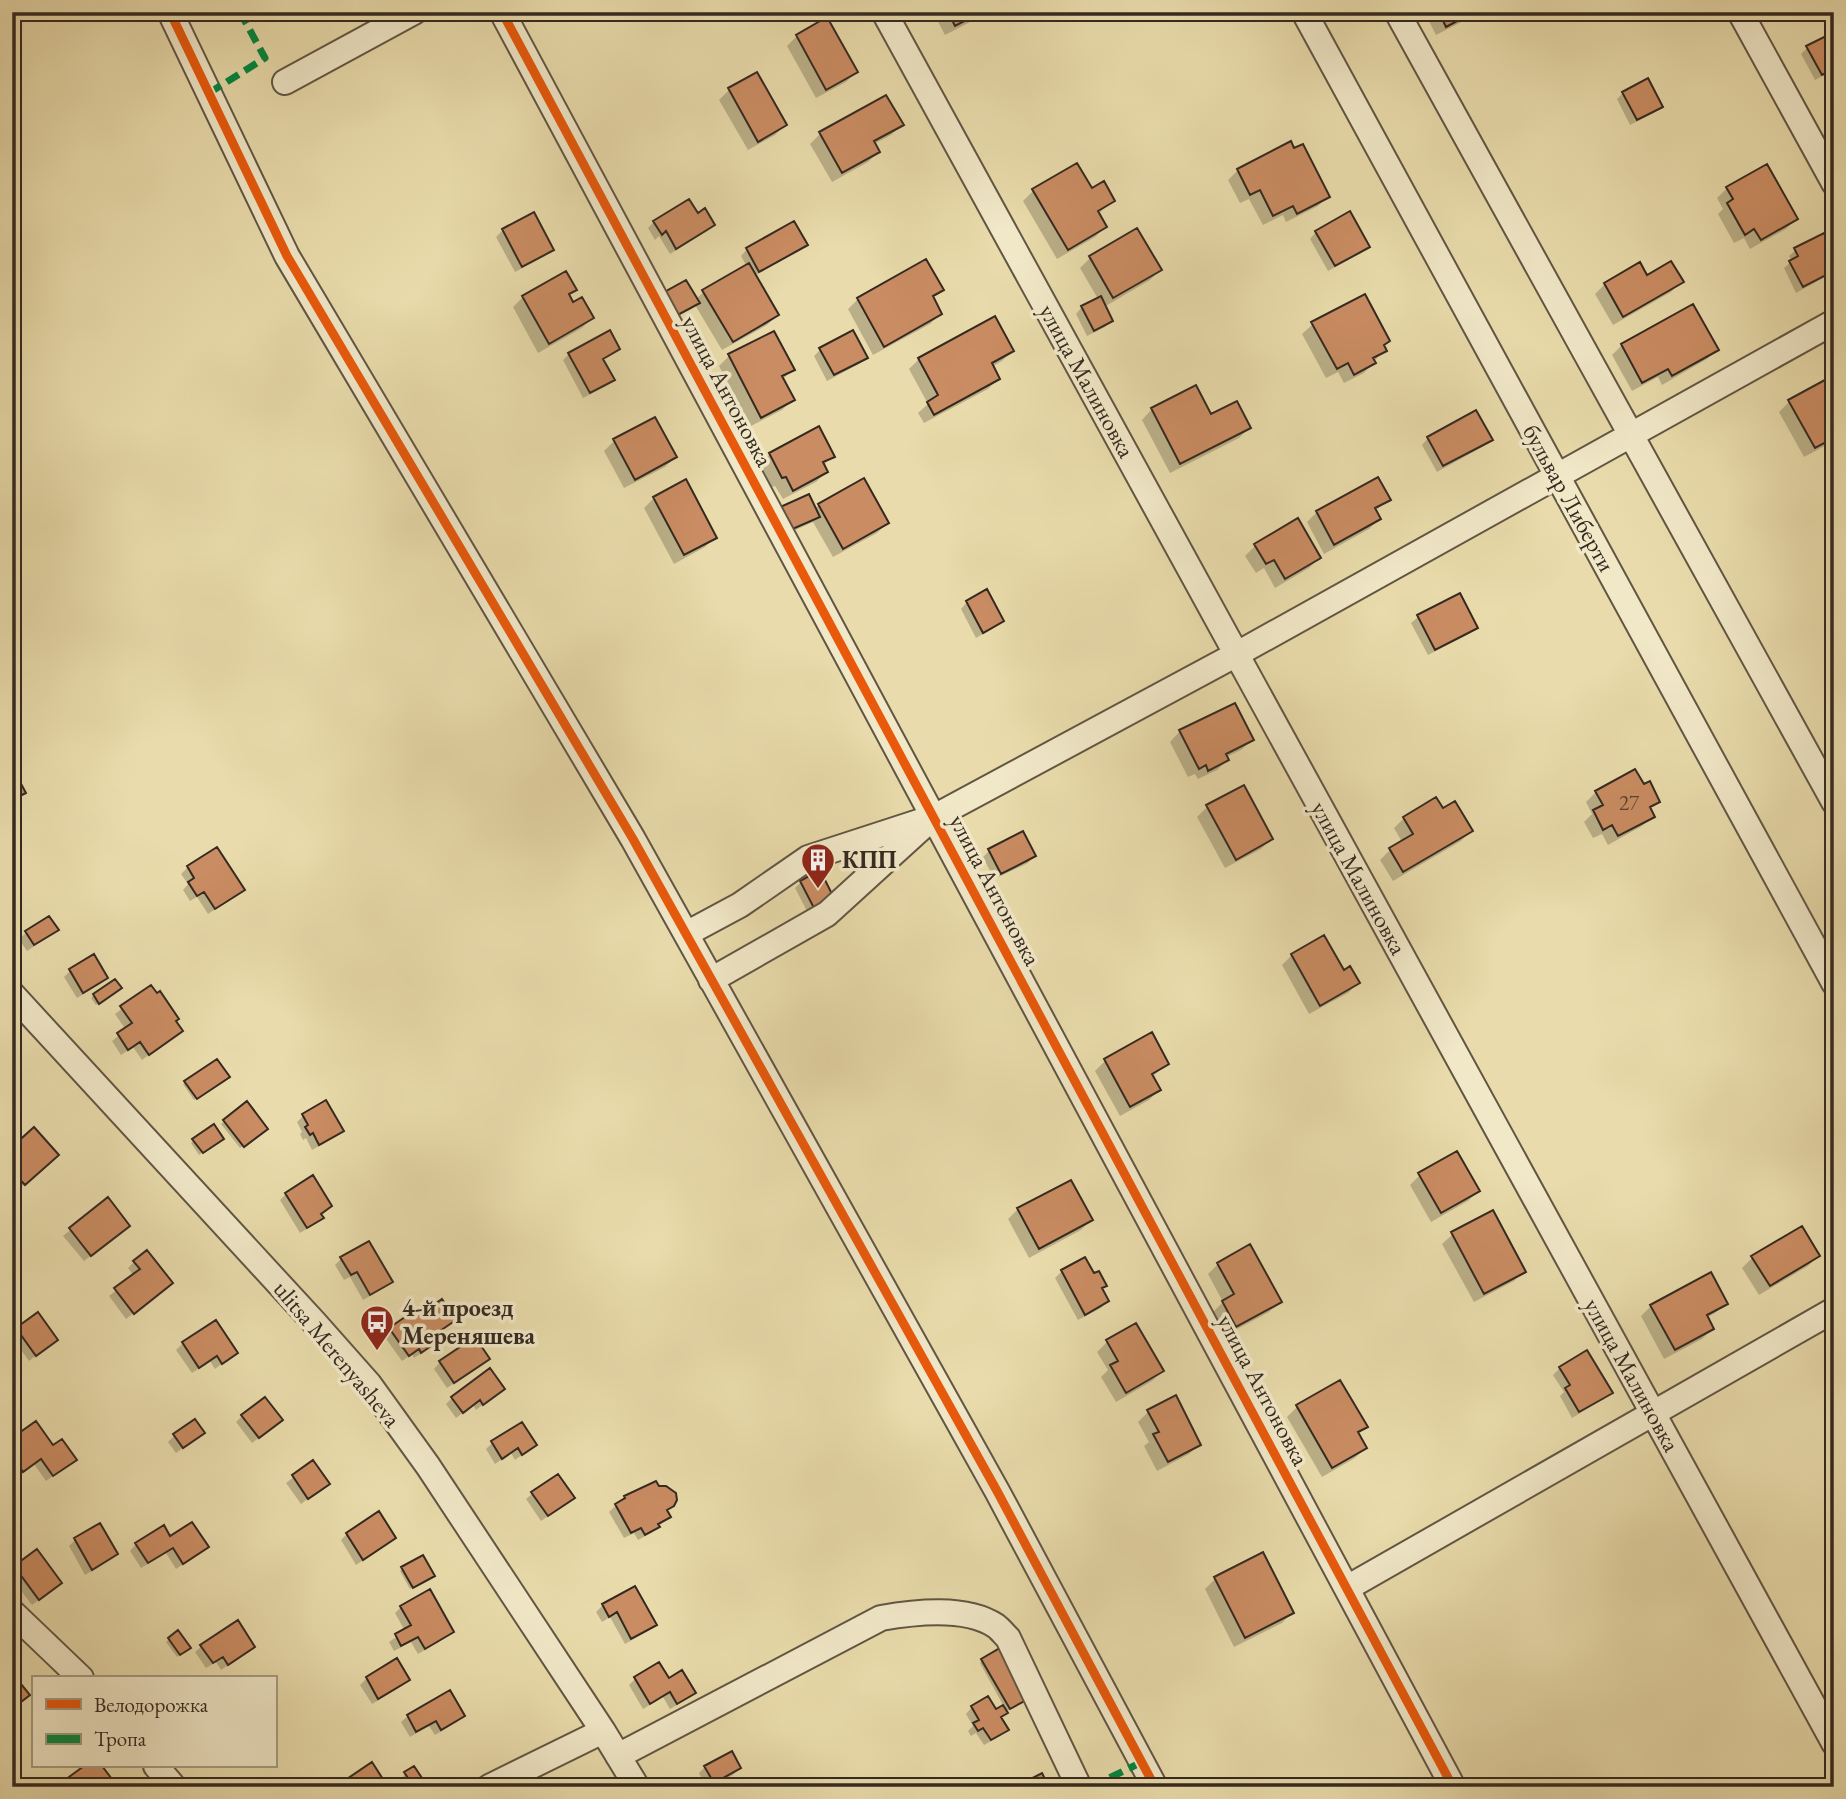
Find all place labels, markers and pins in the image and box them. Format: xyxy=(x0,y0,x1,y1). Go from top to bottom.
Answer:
building icon: КПП xyxy=(799,841,837,890)
place label: КПП xyxy=(842,844,897,875)
place label: 4-й проезд Мереняшева xyxy=(402,1292,536,1351)
bus stop icon: 4-й проезд Мереняшева xyxy=(358,1303,396,1352)

